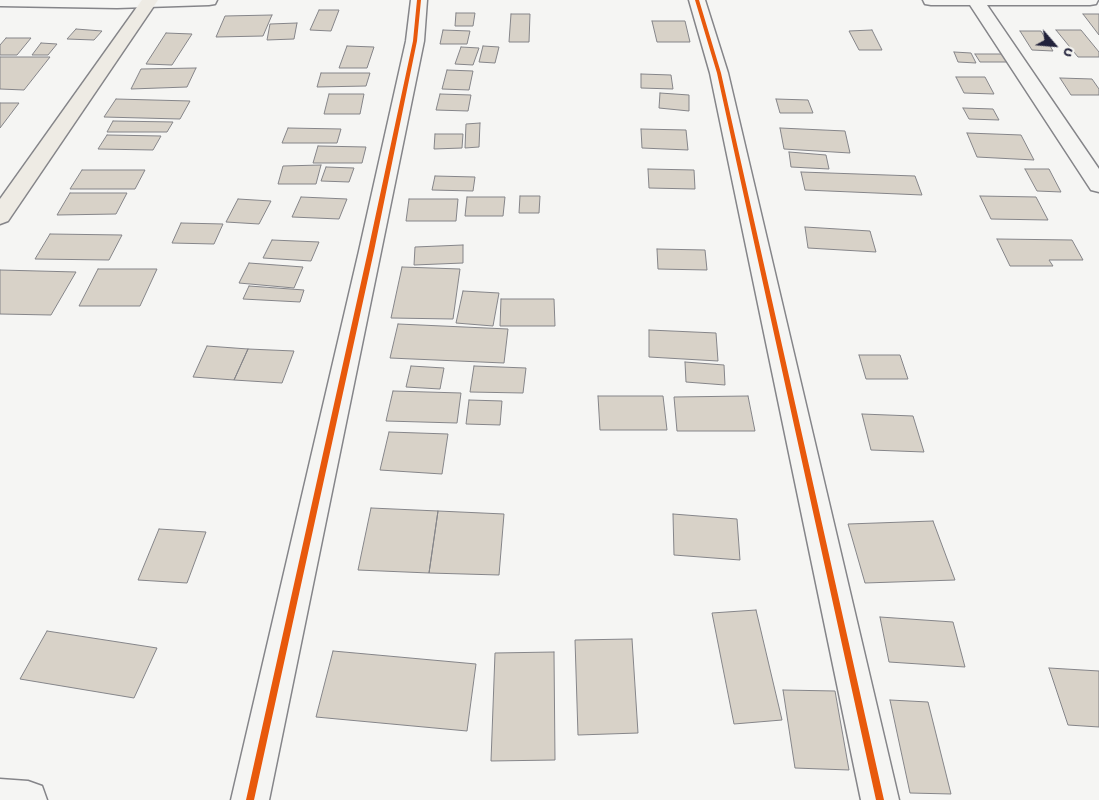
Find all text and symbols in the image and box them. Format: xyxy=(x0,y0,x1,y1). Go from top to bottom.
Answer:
north arrow xyxy=(1029,20,1079,70)
text: U xyxy=(1058,45,1077,60)

